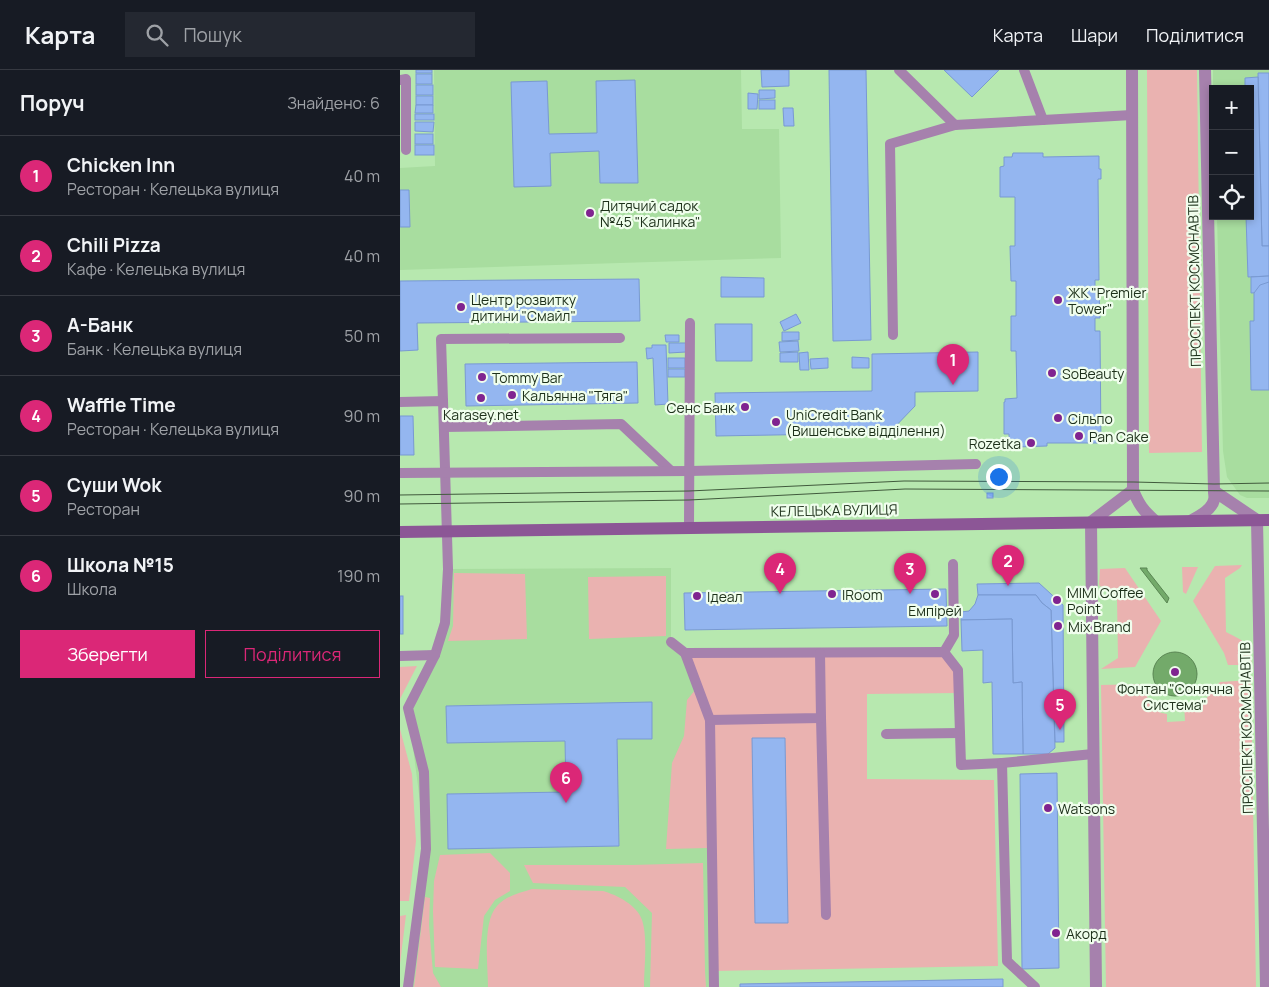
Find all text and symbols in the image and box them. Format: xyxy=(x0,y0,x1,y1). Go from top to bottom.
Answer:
search box xyxy=(125,12,475,57)
text: Карта xyxy=(25,18,95,51)
icon: search xyxy=(143,21,171,49)
text: Пошук xyxy=(183,22,242,48)
text: Карта xyxy=(993,23,1043,47)
text: Шари xyxy=(1071,23,1118,47)
text: Поділитися xyxy=(1146,23,1244,47)
map controls xyxy=(1209,85,1254,220)
button: + xyxy=(1209,85,1254,130)
text: Поруч xyxy=(20,89,85,117)
text: Знайдено: 6 xyxy=(287,92,380,114)
button: − xyxy=(1209,130,1254,175)
text: Chicken Inn xyxy=(67,152,175,178)
text: 1 xyxy=(32,165,40,187)
text: 40 m xyxy=(344,165,380,187)
button: locate xyxy=(1209,175,1254,220)
text: Ресторан · Келецька вулиця xyxy=(67,178,279,200)
street label: ПРОСПЕКТ КОСМОНАВТІВ xyxy=(1183,195,1205,367)
place label: Дитячий садок №45 "Калинка" xyxy=(600,196,700,231)
marker: Дитячий садок №45 "Калинка" xyxy=(584,207,596,219)
text: Chili Pizza xyxy=(67,232,161,258)
text: 2 xyxy=(31,245,41,267)
text: 40 m xyxy=(344,245,380,267)
text: Кафе · Келецька вулиця xyxy=(67,258,245,280)
place label: ЖК "Premier Tower" xyxy=(1068,283,1147,318)
place label: Центр розвитку дитини "Смайл" xyxy=(471,290,577,325)
marker: ЖК "Premier Tower" xyxy=(1052,294,1064,306)
marker: Центр розвитку дитини "Смайл" xyxy=(455,301,467,313)
text: А-Банк xyxy=(67,312,133,338)
text: 3 xyxy=(31,325,41,347)
text: 50 m xyxy=(344,325,380,347)
text: Банк · Келецька вулиця xyxy=(67,338,242,360)
pin: 1 xyxy=(937,344,969,385)
place label: SoBeauty xyxy=(1062,364,1125,383)
marker: SoBeauty xyxy=(1046,367,1058,379)
place label: Tommy Bar xyxy=(492,368,563,387)
marker: Tommy Bar xyxy=(476,371,488,383)
place label: Кальянна "Тяга" xyxy=(522,386,628,405)
marker: Кальянна "Тяга" xyxy=(506,389,518,401)
text: Waffle Time xyxy=(67,392,176,418)
marker: Karasey.net xyxy=(475,392,487,404)
place label: Сенс Банк xyxy=(667,398,736,417)
marker: Сенс Банк xyxy=(739,401,751,413)
text: 4 xyxy=(31,405,41,427)
text: 90 m xyxy=(344,405,380,427)
place label: Karasey.net xyxy=(443,405,519,424)
place label: UniCredit Bank (Вишенське відділення) xyxy=(786,405,946,440)
place label: Сільпо xyxy=(1068,409,1113,428)
marker: Сільпо xyxy=(1052,412,1064,424)
marker: UniCredit Bank (Вишенське відділення) xyxy=(770,416,782,428)
text: Ресторан · Келецька вулиця xyxy=(67,418,279,440)
place label: Pan Cake xyxy=(1089,427,1149,446)
marker: Pan Cake xyxy=(1073,430,1085,442)
place label: Rozetka xyxy=(969,434,1021,453)
marker: Rozetka xyxy=(1025,437,1037,449)
your location xyxy=(986,464,1012,490)
text: Суши Wok xyxy=(67,472,161,498)
text: 5 xyxy=(31,485,41,507)
text: 90 m xyxy=(344,485,380,507)
text: Ресторан xyxy=(67,498,140,520)
street label: КЕЛЕЦЬКА ВУЛИЦЯ xyxy=(770,499,898,521)
pin: 2 xyxy=(992,545,1024,586)
text: Школа №15 xyxy=(67,552,174,578)
pin: 4 xyxy=(764,553,796,594)
pin: 3 xyxy=(894,553,926,594)
text: 6 xyxy=(31,565,41,587)
text: 190 m xyxy=(337,565,380,587)
text: Школа xyxy=(67,578,117,600)
place label: MIMI Coffee Point xyxy=(1067,583,1144,618)
place label: IRoom xyxy=(842,585,883,604)
place label: Ідеал xyxy=(707,587,743,606)
marker: IRoom xyxy=(826,588,838,600)
marker: Емпірей xyxy=(929,588,941,600)
marker: Ідеал xyxy=(691,590,703,602)
marker: MIMI Coffee Point xyxy=(1051,594,1063,606)
place label: Емпірей xyxy=(908,601,962,620)
place label: Mix Brand xyxy=(1068,617,1131,636)
marker: Mix Brand xyxy=(1052,620,1064,632)
button: Зберегти xyxy=(20,630,195,678)
button: Поділитися xyxy=(205,630,380,678)
street label: ПРОСПЕКТ КОСМОНАВТІВ xyxy=(1235,642,1257,814)
marker: Фонтан "Сонячна Система" xyxy=(1169,666,1181,678)
place label: Фонтан "Сонячна Система" xyxy=(1117,679,1233,714)
pin: 5 xyxy=(1044,689,1076,730)
pin: 6 xyxy=(550,762,582,803)
place label: Watsons xyxy=(1058,799,1115,818)
marker: Watsons xyxy=(1042,802,1054,814)
place label: Акорд xyxy=(1066,924,1107,943)
marker: Акорд xyxy=(1050,927,1062,939)

